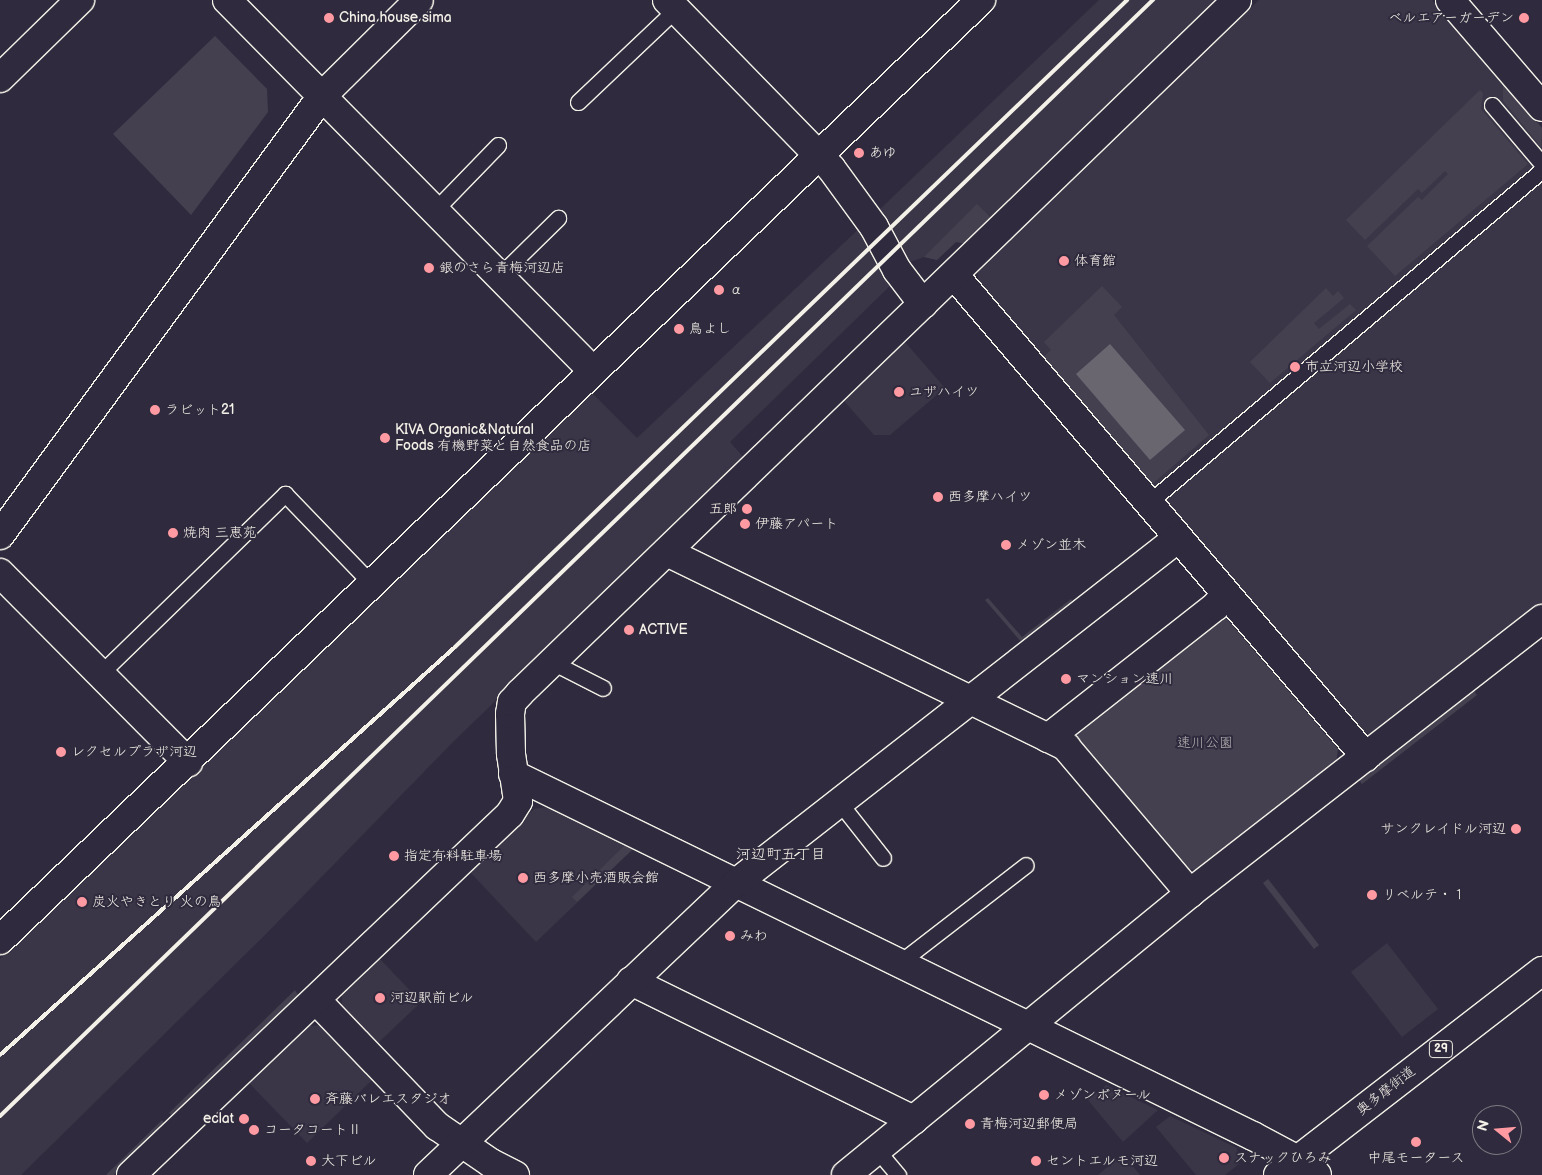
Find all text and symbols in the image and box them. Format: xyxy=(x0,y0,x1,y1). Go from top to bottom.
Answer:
place label: China house sima xyxy=(339,10,452,26)
place label: ベルエアーガーデン xyxy=(1389,10,1514,26)
marker: China house sima xyxy=(323,12,335,24)
marker: ベルエアーガーデン xyxy=(1518,12,1530,24)
place label: あゆ xyxy=(869,145,897,161)
marker: あゆ xyxy=(853,147,865,159)
place label: 体育館 xyxy=(1074,253,1116,269)
marker: 体育館 xyxy=(1058,255,1070,267)
place label: 銀のさら青梅河辺店 xyxy=(439,260,565,276)
marker: 銀のさら青梅河辺店 xyxy=(423,262,435,274)
place label: α xyxy=(729,282,743,298)
marker: α xyxy=(713,284,725,296)
place label: 鳥よし xyxy=(689,321,731,337)
marker: 鳥よし xyxy=(673,323,685,335)
place label: 市立河辺小学校 xyxy=(1305,359,1403,375)
marker: 市立河辺小学校 xyxy=(1289,361,1301,373)
place label: ユザハイツ xyxy=(909,384,979,400)
marker: ユザハイツ xyxy=(893,386,905,398)
place label: ラビット21 xyxy=(165,402,234,418)
marker: ラビット21 xyxy=(149,404,161,416)
place label: KIVA Organic&Natural Foods 有機野菜と自然食品の店 xyxy=(395,422,592,454)
marker: KIVA Organic&Natural Foods 有機野菜と自然食品の店 xyxy=(379,432,391,444)
place label: 西多摩ハイツ xyxy=(948,489,1032,505)
marker: 西多摩ハイツ xyxy=(932,491,944,503)
place label: 五郎 xyxy=(709,501,737,517)
marker: 五郎 xyxy=(741,503,753,515)
place label: 伊藤アパート xyxy=(755,516,839,532)
marker: 伊藤アパート xyxy=(739,518,751,530)
place label: 焼肉 三恵苑 xyxy=(183,525,257,541)
marker: 焼肉 三恵苑 xyxy=(167,527,179,539)
place label: メゾン並木 xyxy=(1016,537,1086,553)
marker: メゾン並木 xyxy=(1000,539,1012,551)
place label: ACTIVE xyxy=(639,622,688,638)
marker: ACTIVE xyxy=(623,624,635,636)
place label: マンション速川 xyxy=(1076,671,1174,687)
marker: マンション速川 xyxy=(1060,673,1072,685)
park label: 速川公園 xyxy=(1177,735,1233,751)
place label: レクセルプラザ河辺 xyxy=(71,744,197,760)
marker: レクセルプラザ河辺 xyxy=(55,746,67,758)
place label: サンクレイドル河辺 xyxy=(1380,821,1506,837)
marker: サンクレイドル河辺 xyxy=(1510,823,1522,835)
district label: 河辺町五丁目 xyxy=(736,846,826,864)
place label: 指定有料駐車場 xyxy=(404,848,502,864)
marker: 指定有料駐車場 xyxy=(388,850,400,862)
place label: 西多摩小売酒販会館 xyxy=(533,870,659,886)
marker: 西多摩小売酒販会館 xyxy=(517,872,529,884)
place label: リベルテ・１ xyxy=(1382,887,1466,903)
marker: リベルテ・１ xyxy=(1366,889,1378,901)
place label: 炭火やきとり 火の鳥 xyxy=(92,894,222,910)
marker: 炭火やきとり 火の鳥 xyxy=(76,896,88,908)
place label: みわ xyxy=(740,928,768,944)
marker: みわ xyxy=(724,930,736,942)
place label: 河辺駅前ビル xyxy=(390,990,474,1006)
marker: 河辺駅前ビル xyxy=(374,992,386,1004)
road number: 29 xyxy=(1428,1040,1454,1058)
street label: 奥多摩街道 xyxy=(1353,1063,1419,1119)
place label: メゾンボヌール xyxy=(1054,1087,1152,1103)
marker: メゾンボヌール xyxy=(1038,1089,1050,1101)
place label: 斉藤バレエスタジオ xyxy=(325,1091,451,1107)
marker: 斉藤バレエスタジオ xyxy=(309,1093,321,1105)
north arrow xyxy=(1472,1105,1522,1155)
place label: eclat xyxy=(203,1111,234,1127)
marker: eclat xyxy=(238,1113,250,1125)
place label: 青梅河辺郵便局 xyxy=(980,1116,1078,1132)
marker: 青梅河辺郵便局 xyxy=(964,1118,976,1130)
text: N xyxy=(1473,1118,1493,1133)
place label: コータコートⅡ xyxy=(264,1122,362,1138)
marker: コータコートⅡ xyxy=(248,1124,260,1136)
marker: 中尾モータース xyxy=(1410,1136,1422,1148)
place label: スナックひろみ xyxy=(1234,1150,1332,1166)
place label: 中尾モータース xyxy=(1367,1150,1465,1166)
marker: スナックひろみ xyxy=(1218,1152,1230,1164)
place label: 大下ビル xyxy=(321,1153,377,1169)
place label: セントエルモ河辺 xyxy=(1046,1153,1158,1169)
marker: 大下ビル xyxy=(305,1155,317,1167)
marker: セントエルモ河辺 xyxy=(1030,1155,1042,1167)

